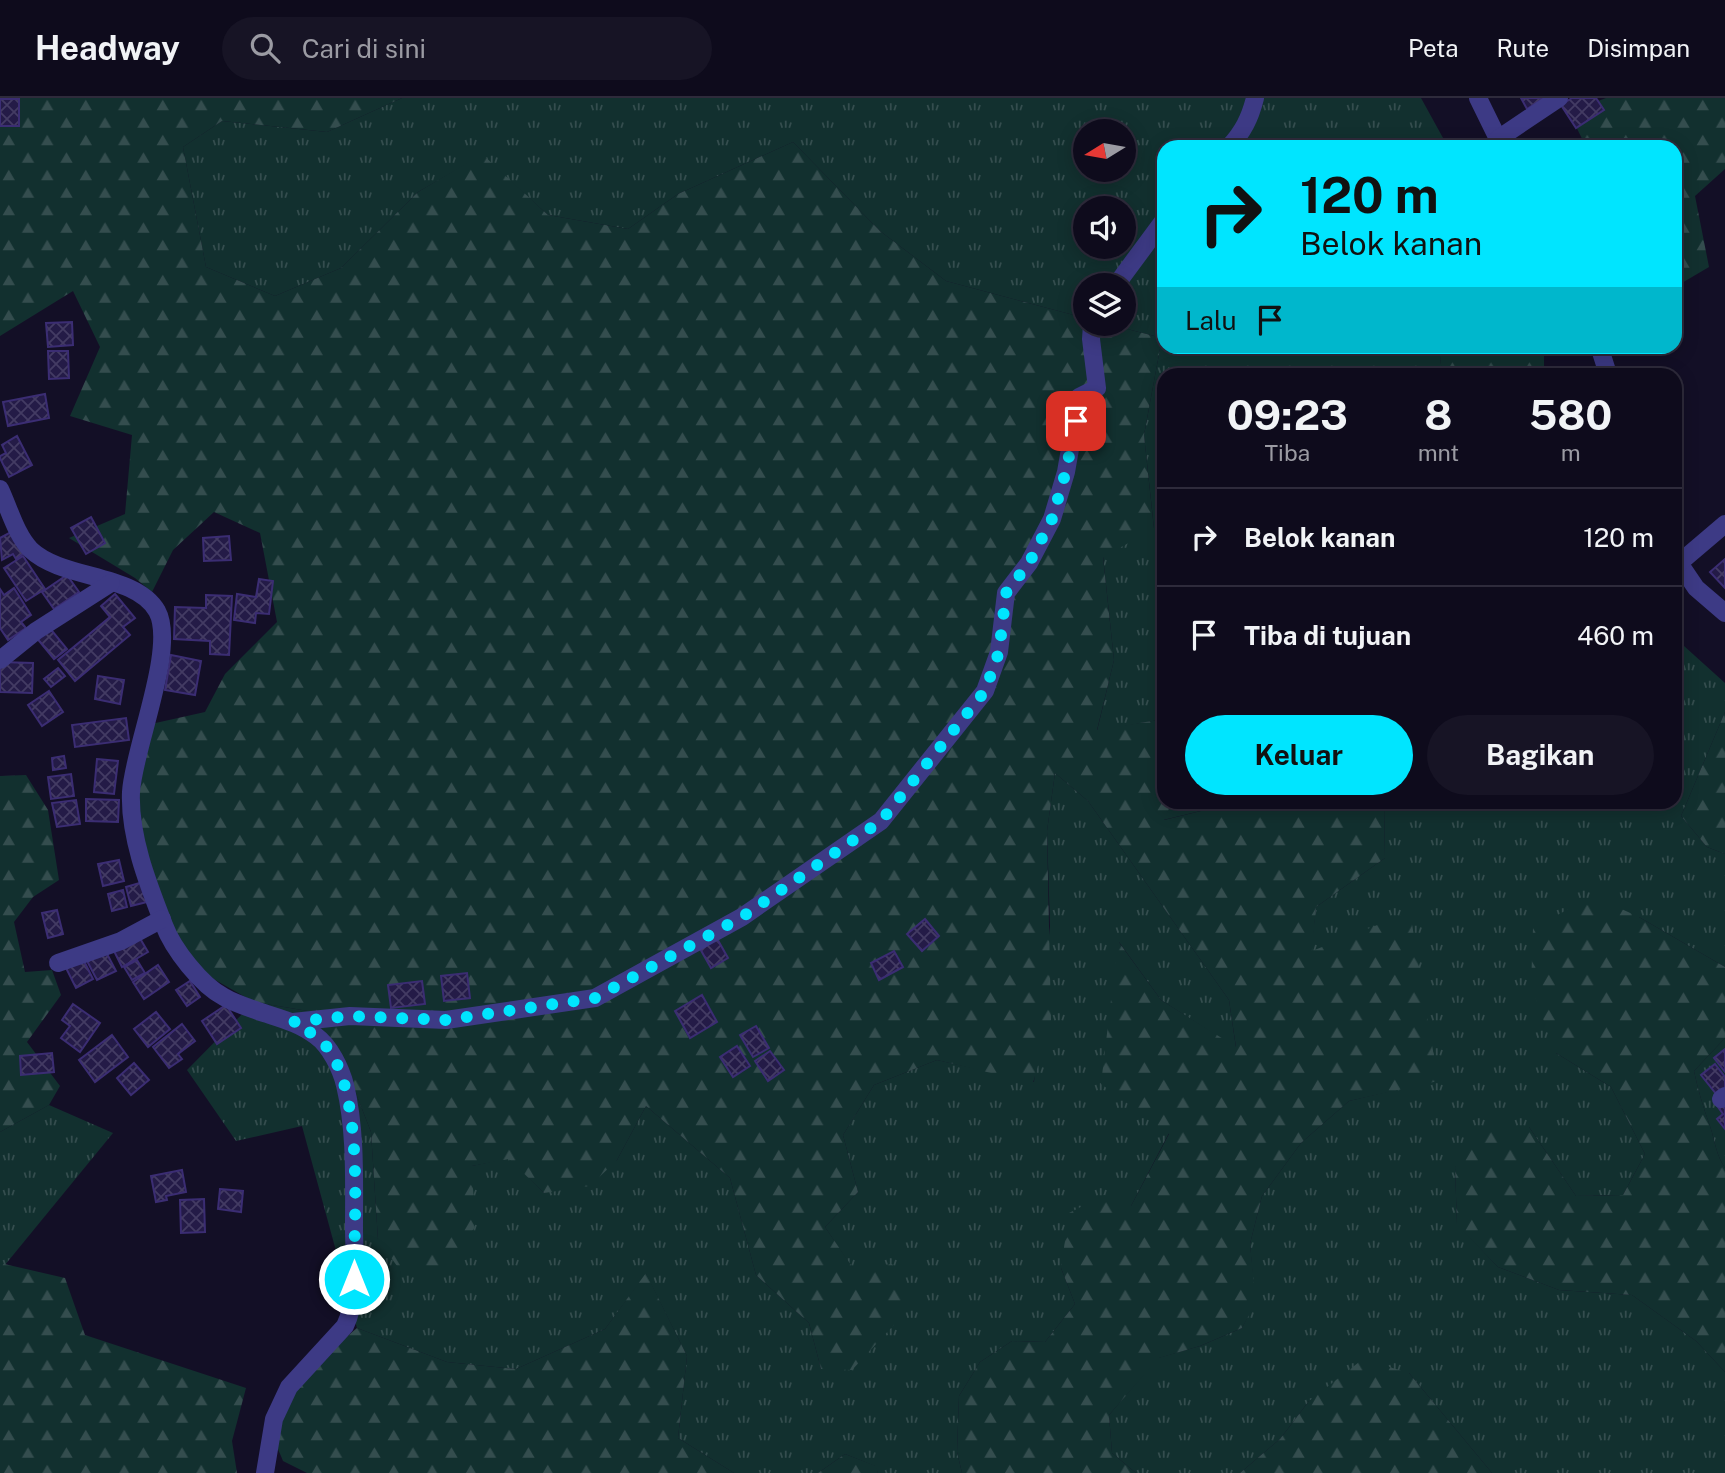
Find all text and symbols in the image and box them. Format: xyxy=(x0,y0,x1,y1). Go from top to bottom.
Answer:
search box xyxy=(222,17,712,80)
text: Headway xyxy=(35,29,180,67)
icon: search xyxy=(246,29,284,67)
text: Cari di sini xyxy=(302,33,426,64)
text: Peta xyxy=(1408,34,1459,62)
text: Rute xyxy=(1497,34,1549,62)
text: Disimpan xyxy=(1587,34,1690,62)
north arrow xyxy=(1073,119,1136,182)
map controls xyxy=(1073,119,1136,336)
text: 120 m xyxy=(1300,166,1439,224)
icon: right xyxy=(1185,168,1276,259)
button: sound xyxy=(1073,196,1136,259)
text: Belok kanan xyxy=(1300,225,1482,262)
button: layers xyxy=(1073,273,1136,336)
icon: arrive xyxy=(1251,301,1289,339)
text: Lalu xyxy=(1185,305,1237,336)
text: 09:23 xyxy=(1227,390,1348,439)
text: 8 xyxy=(1424,390,1453,439)
text: 580 xyxy=(1529,390,1612,439)
pin xyxy=(1046,391,1106,451)
icon: arrive xyxy=(1057,402,1095,440)
text: Tiba xyxy=(1264,439,1310,466)
text: mnt xyxy=(1418,439,1459,466)
text: m xyxy=(1561,439,1581,466)
icon: right xyxy=(1185,518,1223,556)
text: Belok kanan xyxy=(1244,522,1395,553)
text: 120 m xyxy=(1583,522,1654,553)
icon: arrive xyxy=(1185,616,1223,654)
text: Tiba di tujuan xyxy=(1244,620,1411,651)
text: 460 m xyxy=(1577,620,1654,651)
button: Keluar xyxy=(1185,715,1413,795)
button: Bagikan xyxy=(1427,715,1654,795)
position arrow xyxy=(317,1242,391,1316)

